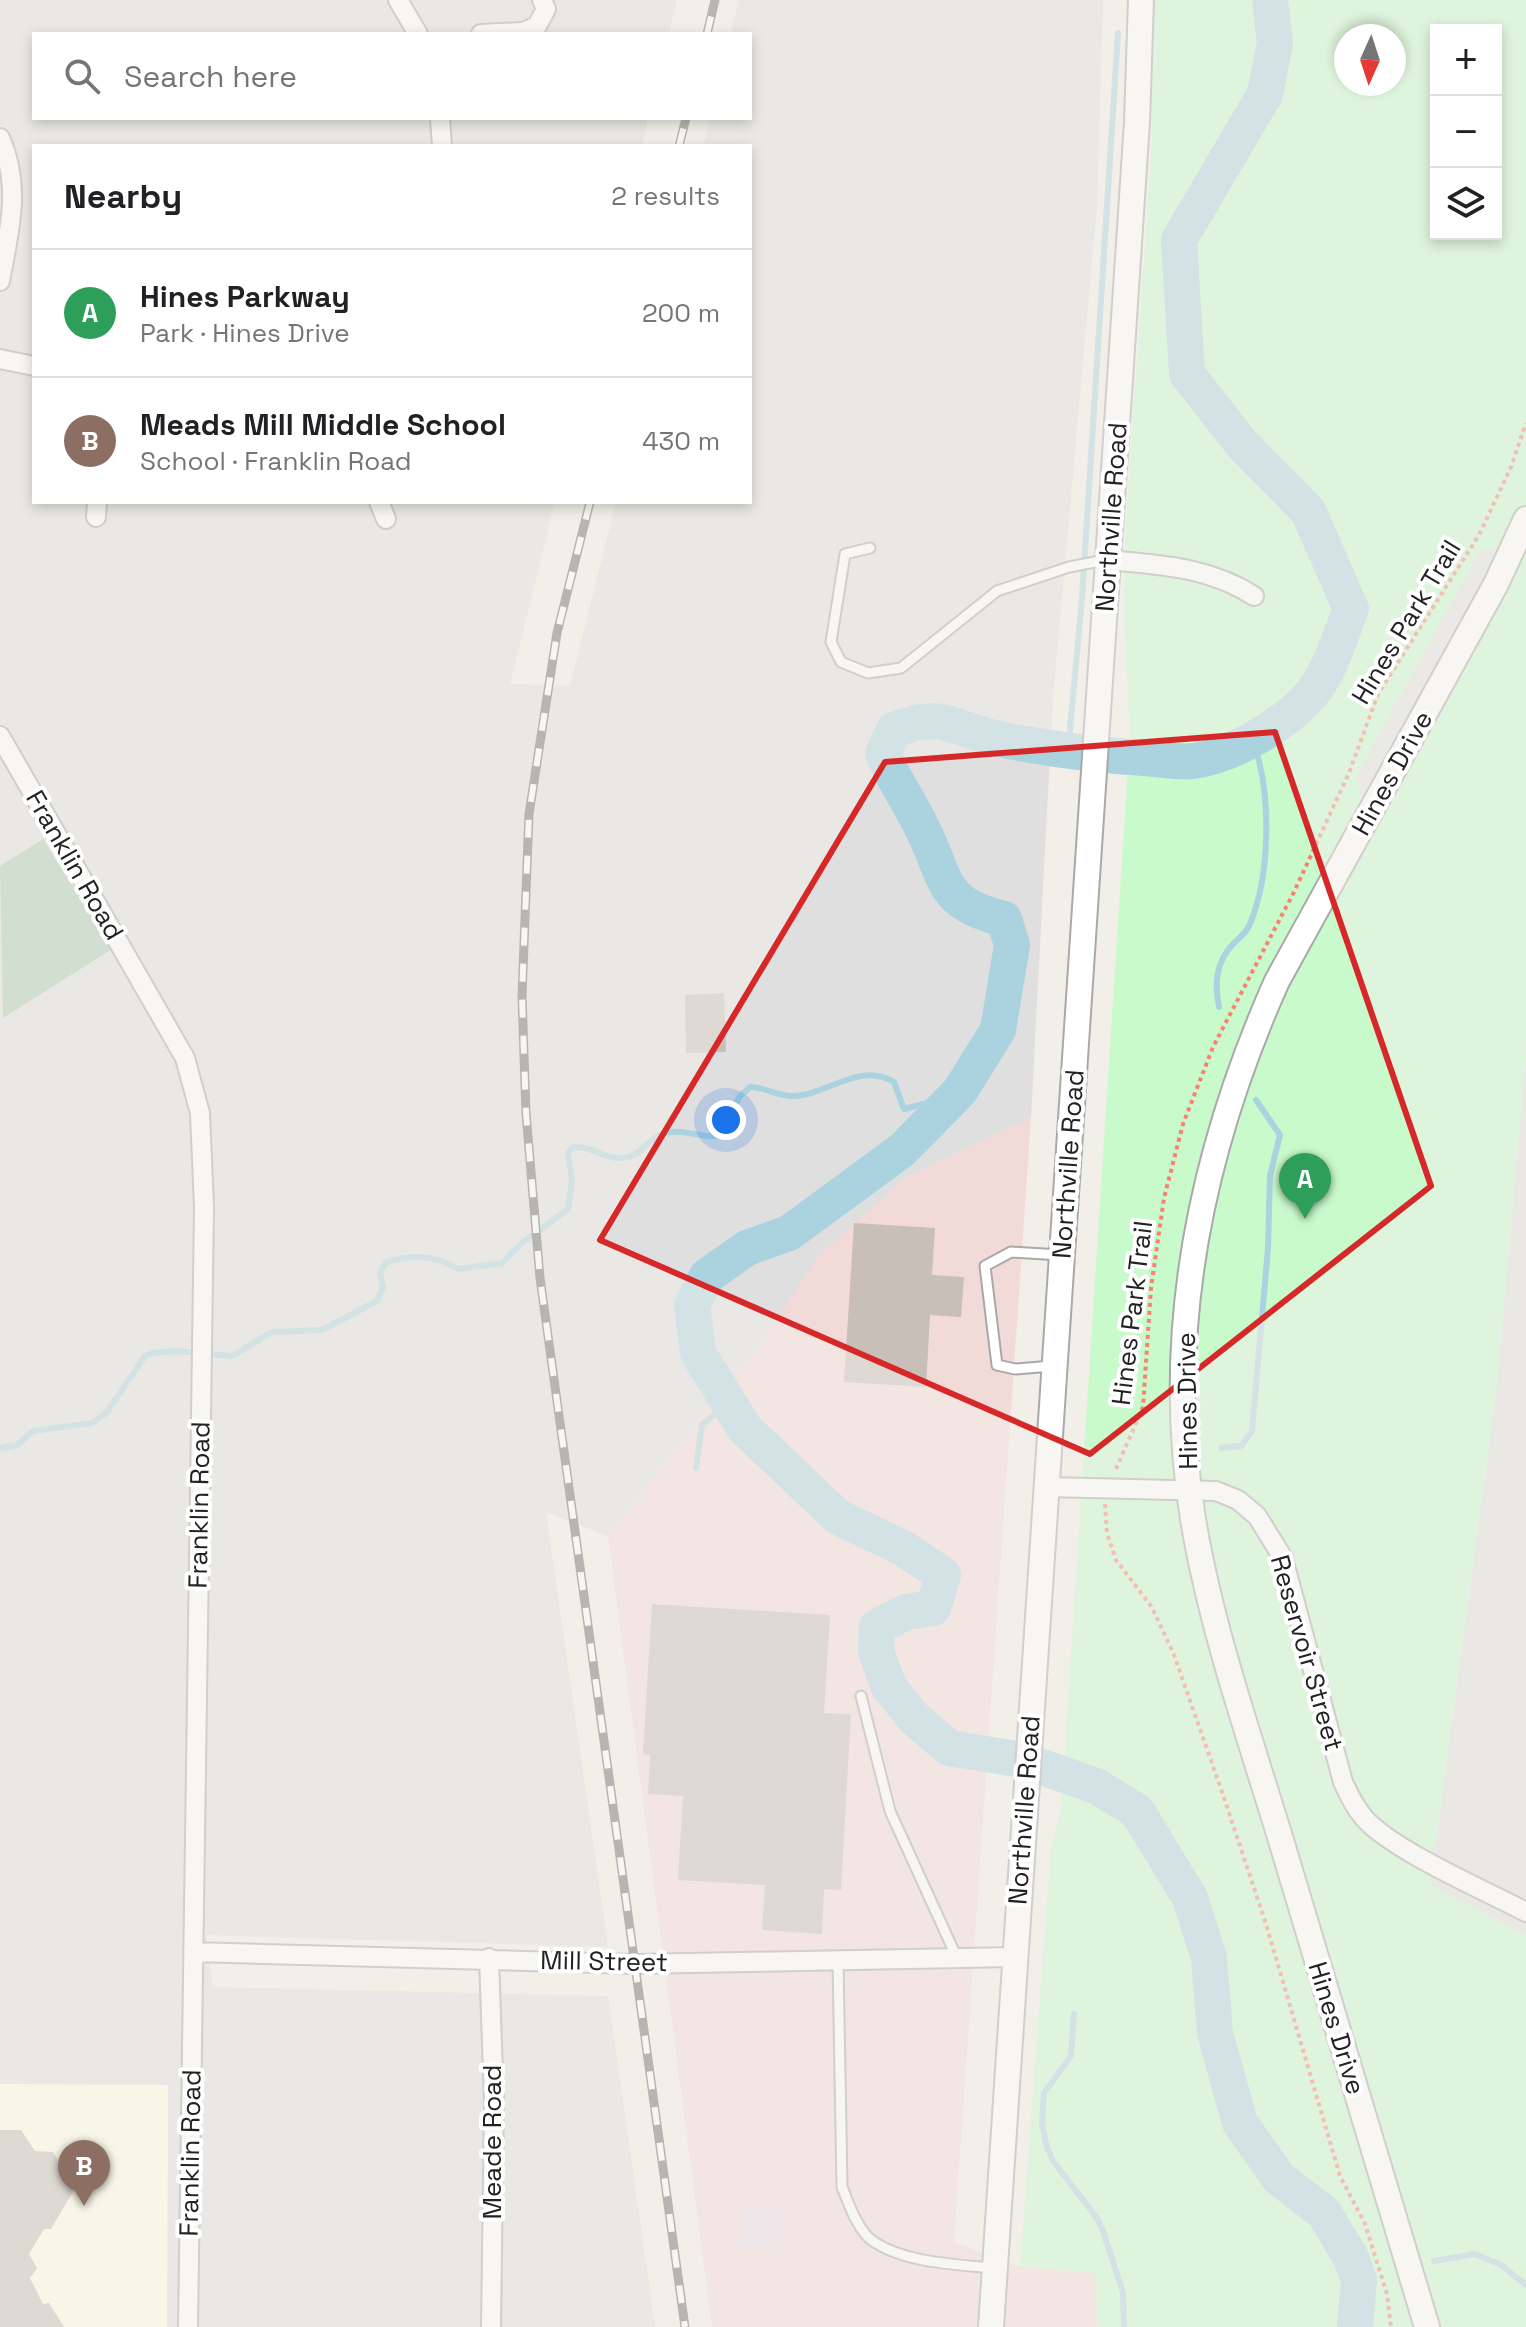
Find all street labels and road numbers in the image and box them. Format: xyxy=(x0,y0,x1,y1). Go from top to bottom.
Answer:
street label: Northville Road xyxy=(1087,421,1135,613)
street label: Hines Park Trail xyxy=(1344,534,1468,710)
street label: Hines Drive xyxy=(1344,705,1440,841)
street label: Franklin Road xyxy=(18,784,132,946)
street label: Northville Road xyxy=(1044,1068,1092,1260)
street label: Hines Park Trail xyxy=(1104,1219,1160,1407)
street label: Hines Drive xyxy=(1169,1332,1205,1470)
street label: Franklin Road xyxy=(181,1421,217,1589)
street label: Reservoir Street xyxy=(1263,1551,1351,1755)
street label: Northville Road xyxy=(1000,1714,1048,1906)
street label: Mill Street xyxy=(540,1943,668,1979)
street label: Hines Drive xyxy=(1301,1957,1373,2099)
street label: Meade Road xyxy=(475,2064,509,2220)
street label: Franklin Road xyxy=(172,2069,208,2237)

